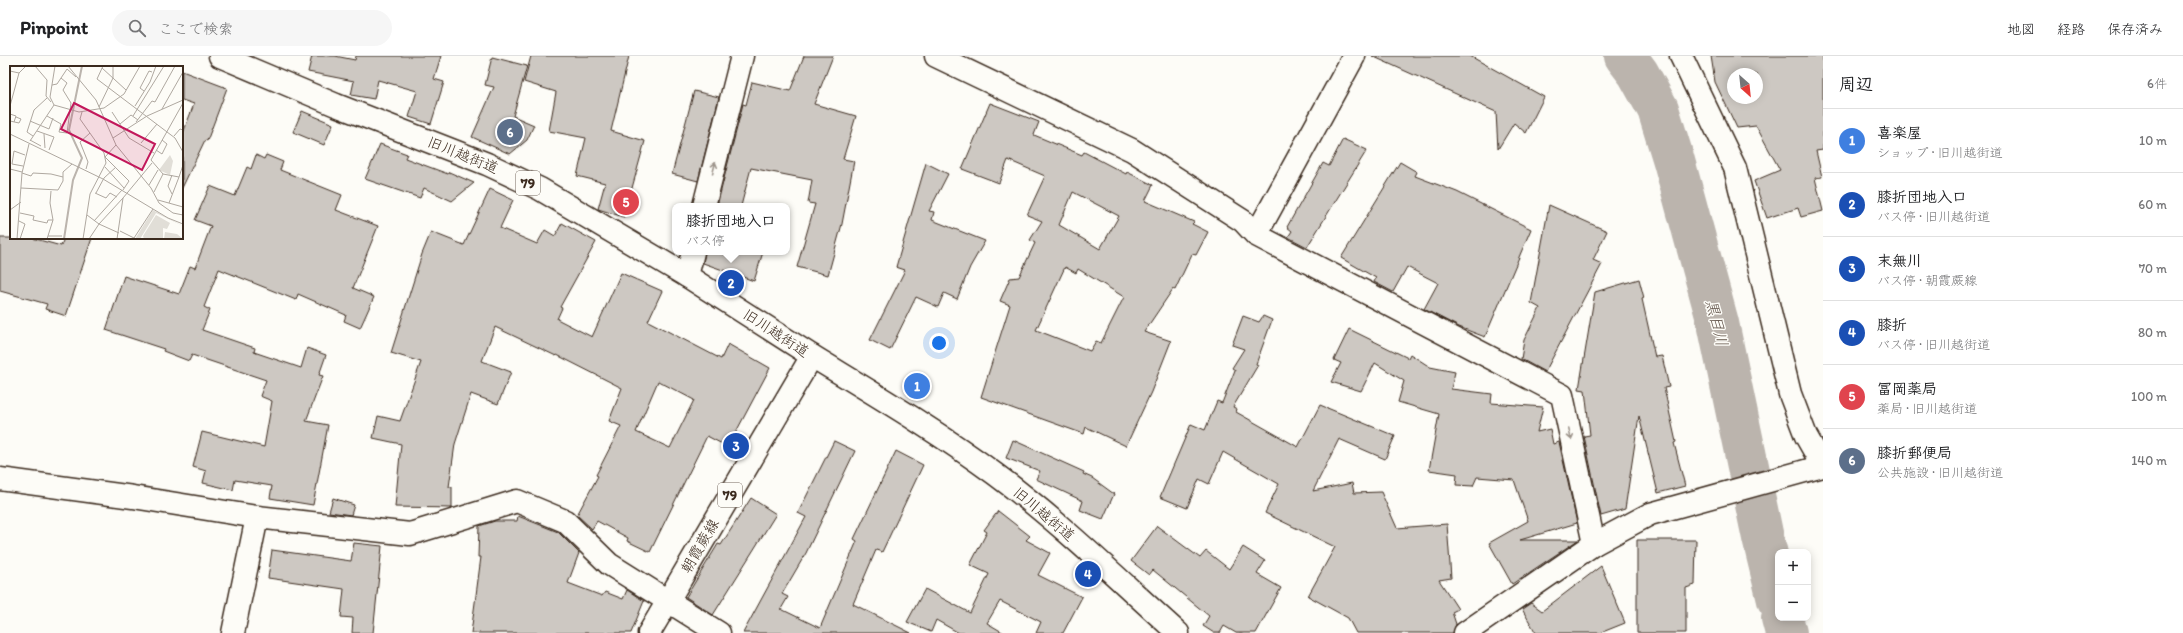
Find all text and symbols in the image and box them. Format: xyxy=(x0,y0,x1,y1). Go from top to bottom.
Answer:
search box xyxy=(112,10,392,46)
text: Pinpoint xyxy=(20,16,88,39)
icon: search xyxy=(126,17,148,39)
text: ここで検索 xyxy=(158,20,233,38)
text: 地図 xyxy=(2007,21,2035,38)
text: 経路 xyxy=(2057,21,2085,38)
text: 保存済み xyxy=(2107,21,2163,38)
inset map xyxy=(10,66,183,239)
north arrow xyxy=(1727,68,1763,104)
text: 周辺 xyxy=(1839,74,1873,94)
text: 6件 xyxy=(2147,76,2167,91)
pin: 6 xyxy=(497,117,523,147)
text: 喜楽屋 xyxy=(1877,124,1922,142)
street label: 旧川越街道 xyxy=(425,133,501,177)
text: 1 xyxy=(1849,133,1855,148)
text: 10 m xyxy=(2139,133,2167,148)
text: ショップ · 旧川越街道 xyxy=(1877,145,2002,160)
one-way arrow xyxy=(711,162,718,175)
road number: 79 xyxy=(516,171,540,195)
pin: 5 xyxy=(613,187,639,217)
text: 膝折団地入口 xyxy=(1877,188,1967,206)
text: 2 xyxy=(1849,197,1855,212)
text: 60 m xyxy=(2138,197,2167,212)
popup xyxy=(672,203,790,255)
text: バス停 · 旧川越街道 xyxy=(1877,209,1990,224)
text: 膝折団地入口 xyxy=(686,212,776,230)
text: バス停 xyxy=(686,233,725,248)
text: 末無川 xyxy=(1877,252,1922,270)
text: 3 xyxy=(1848,261,1856,276)
text: 70 m xyxy=(2139,261,2167,276)
pin: 2 xyxy=(718,268,744,298)
text: バス停 · 朝霞蕨線 xyxy=(1877,273,1977,288)
water label: 黒目川 xyxy=(1702,297,1732,349)
street label: 旧川越街道 xyxy=(740,305,812,361)
text: 膝折 xyxy=(1877,316,1907,334)
text: 4 xyxy=(1848,325,1856,340)
text: 80 m xyxy=(2138,325,2167,340)
your location xyxy=(929,333,949,353)
text: バス停 · 旧川越街道 xyxy=(1877,337,1990,352)
pin: 1 xyxy=(904,371,930,401)
text: 冨岡薬局 xyxy=(1877,380,1937,398)
text: 5 xyxy=(1849,389,1855,404)
text: 100 m xyxy=(2131,389,2167,404)
text: 薬局 · 旧川越街道 xyxy=(1877,401,1977,416)
one-way arrow xyxy=(1566,427,1574,440)
pin: 3 xyxy=(723,431,749,461)
text: 膝折郵便局 xyxy=(1877,444,1952,462)
text: 6 xyxy=(1849,453,1855,468)
text: 140 m xyxy=(2131,453,2167,468)
text: 公共施設 · 旧川越街道 xyxy=(1877,465,2003,480)
road number: 79 xyxy=(718,483,742,507)
street label: 旧川越街道 xyxy=(1009,483,1079,545)
street label: 朝霞蕨線 xyxy=(677,516,723,576)
map controls xyxy=(1775,549,1811,621)
button: + xyxy=(1775,549,1811,585)
pin: 4 xyxy=(1075,559,1101,589)
button: − xyxy=(1775,585,1811,621)

